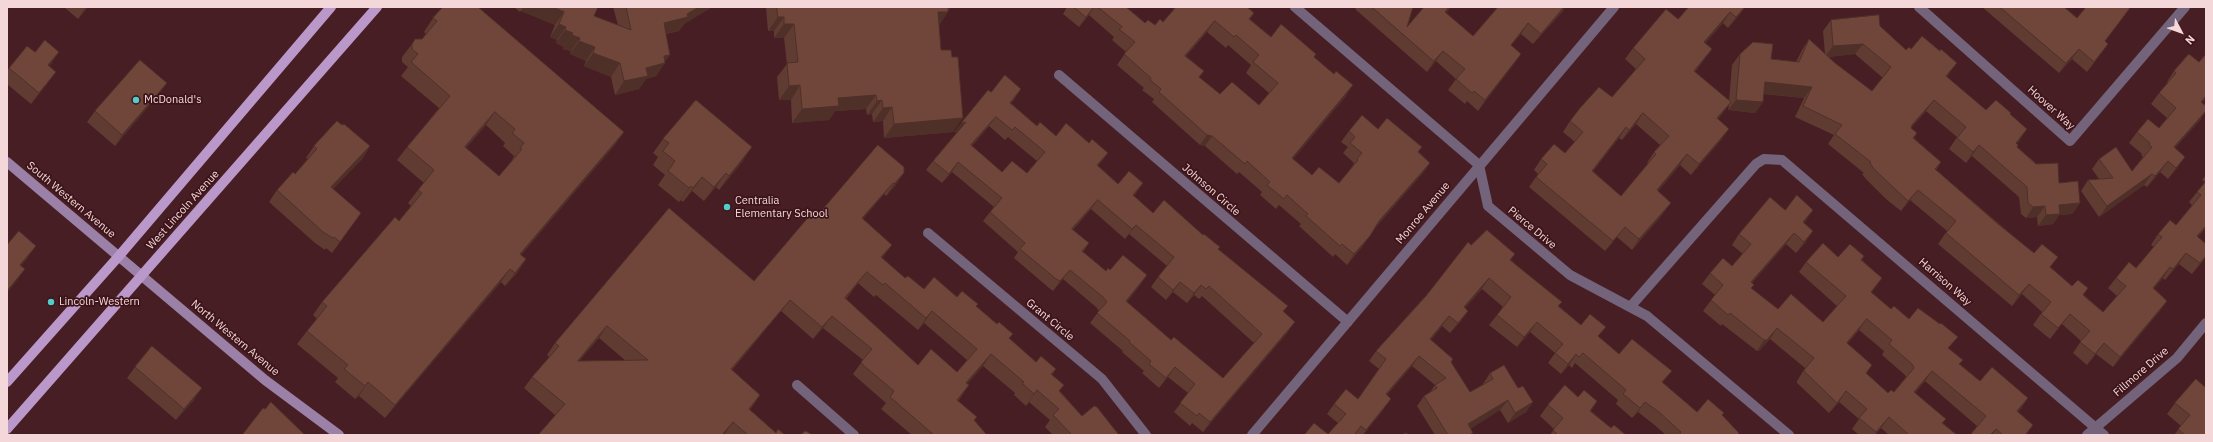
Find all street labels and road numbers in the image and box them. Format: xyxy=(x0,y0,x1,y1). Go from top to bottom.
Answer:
street label: Hoover Way xyxy=(2025,83,2077,133)
street label: South Western Avenue xyxy=(24,159,118,241)
street label: Johnson Circle xyxy=(1179,161,1243,219)
street label: West Lincoln Avenue xyxy=(144,168,222,252)
street label: Monroe Avenue xyxy=(1393,179,1453,247)
street label: Pierce Drive xyxy=(1505,204,1559,252)
street label: Harrison Way xyxy=(1916,255,1974,309)
street label: Grant Circle xyxy=(1023,296,1077,344)
street label: North Western Avenue xyxy=(188,297,282,379)
street label: Fillmore Drive xyxy=(2111,344,2171,400)

